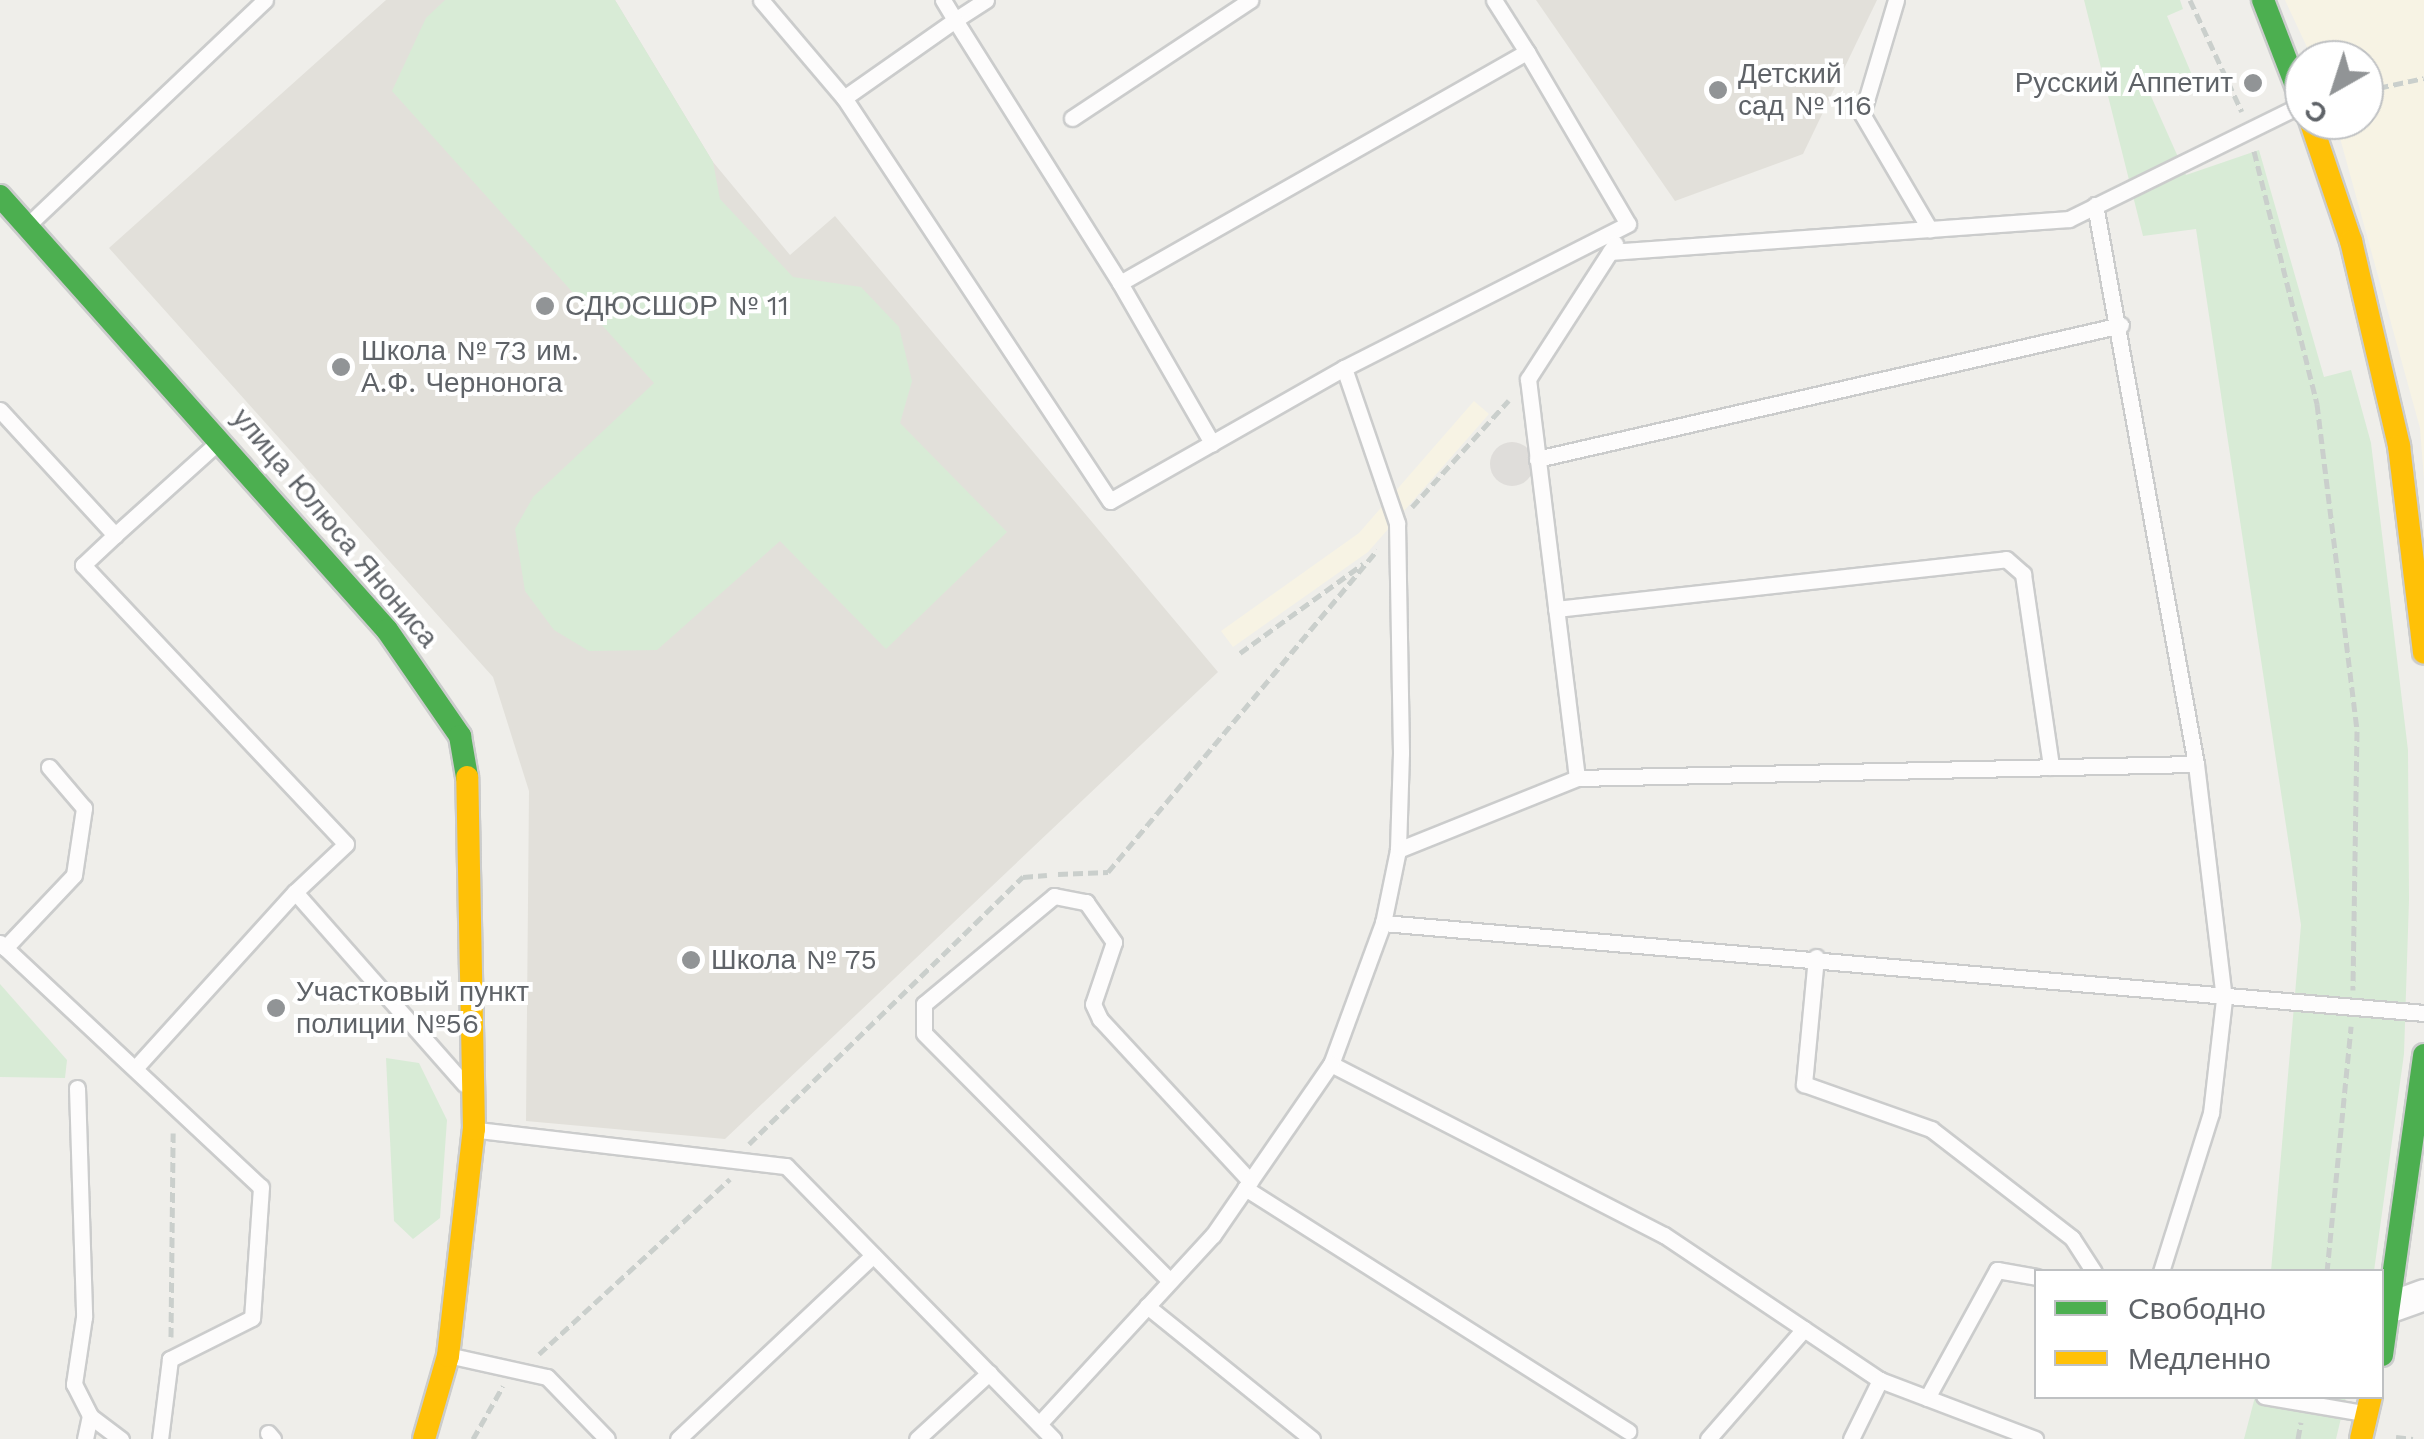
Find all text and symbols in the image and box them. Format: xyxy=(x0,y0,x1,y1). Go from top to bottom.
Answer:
north arrow xyxy=(2284,40,2384,140)
place label: Детский сад № 116 xyxy=(1738,57,1873,123)
place label: Русский Аппетит xyxy=(2015,66,2233,100)
marker: Русский Аппетит xyxy=(2242,72,2264,94)
marker: Детский сад № 116 xyxy=(1707,79,1729,101)
text: С xyxy=(2298,93,2334,131)
place label: СДЮСШОР № 11 xyxy=(565,289,789,323)
marker: СДЮСШОР № 11 xyxy=(534,295,556,317)
place label: Школа № 73 им. А.Ф. Чернонога xyxy=(361,334,580,400)
marker: Школа № 73 им. А.Ф. Чернонога xyxy=(330,356,352,378)
street label: улица Юлюса Янониса xyxy=(225,402,445,654)
place label: Школа № 75 xyxy=(711,943,878,977)
marker: Школа № 75 xyxy=(680,949,702,971)
place label: Участковый пункт полиции №56 xyxy=(296,975,529,1041)
marker: Участковый пункт полиции №56 xyxy=(265,997,287,1019)
legend xyxy=(2034,1269,2384,1399)
text: Свободно xyxy=(2128,1291,2266,1326)
text: Медленно xyxy=(2128,1341,2271,1376)

